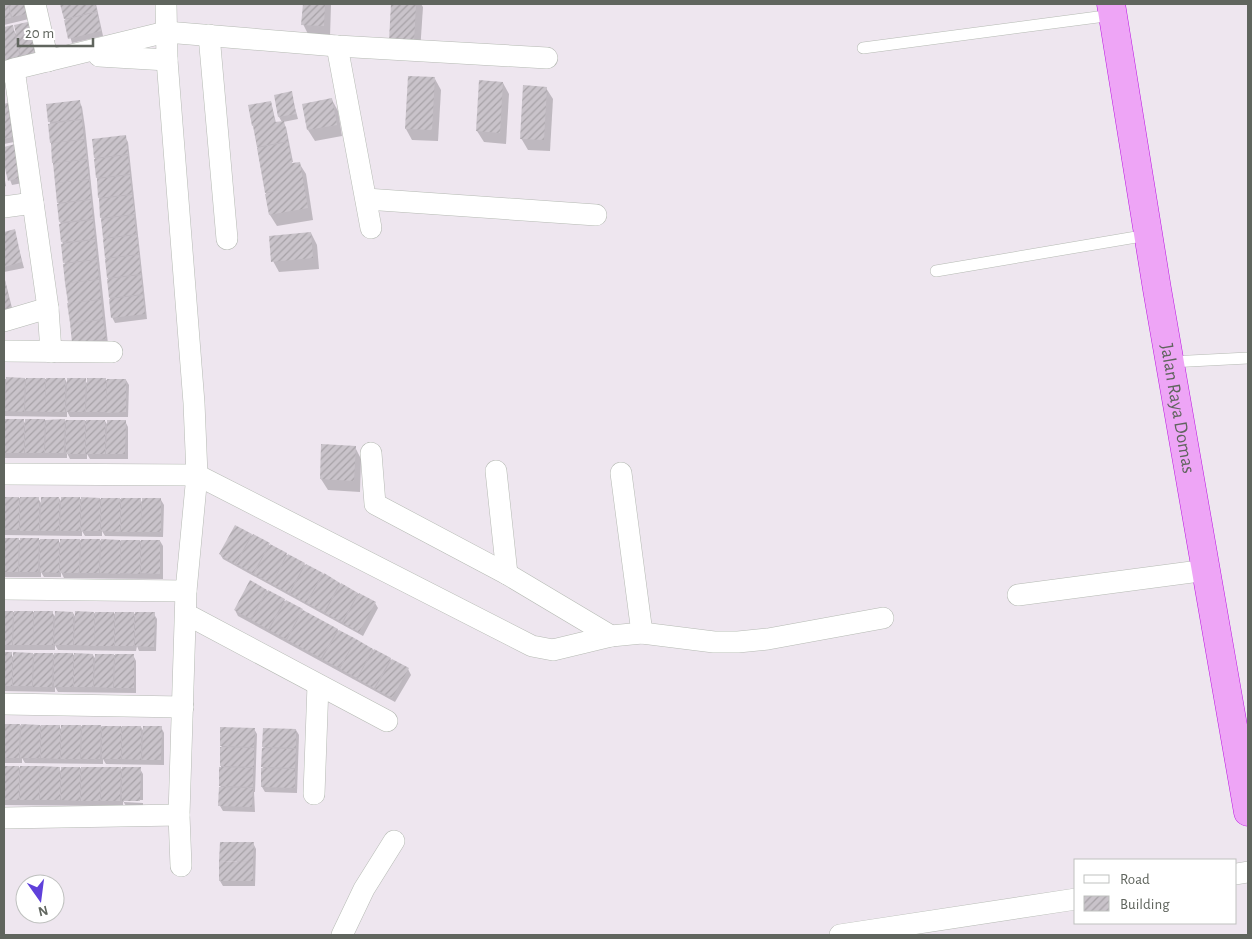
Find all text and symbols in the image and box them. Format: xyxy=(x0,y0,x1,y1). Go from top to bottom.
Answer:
scale bar xyxy=(18,15,92,47)
text: 20 m xyxy=(25,26,54,41)
street label: Jalan Raya Domas xyxy=(1157,342,1198,475)
legend xyxy=(1074,859,1237,924)
text: Road xyxy=(1120,872,1150,887)
north arrow xyxy=(15,874,65,924)
text: Building xyxy=(1120,897,1170,912)
text: N xyxy=(36,903,49,919)

